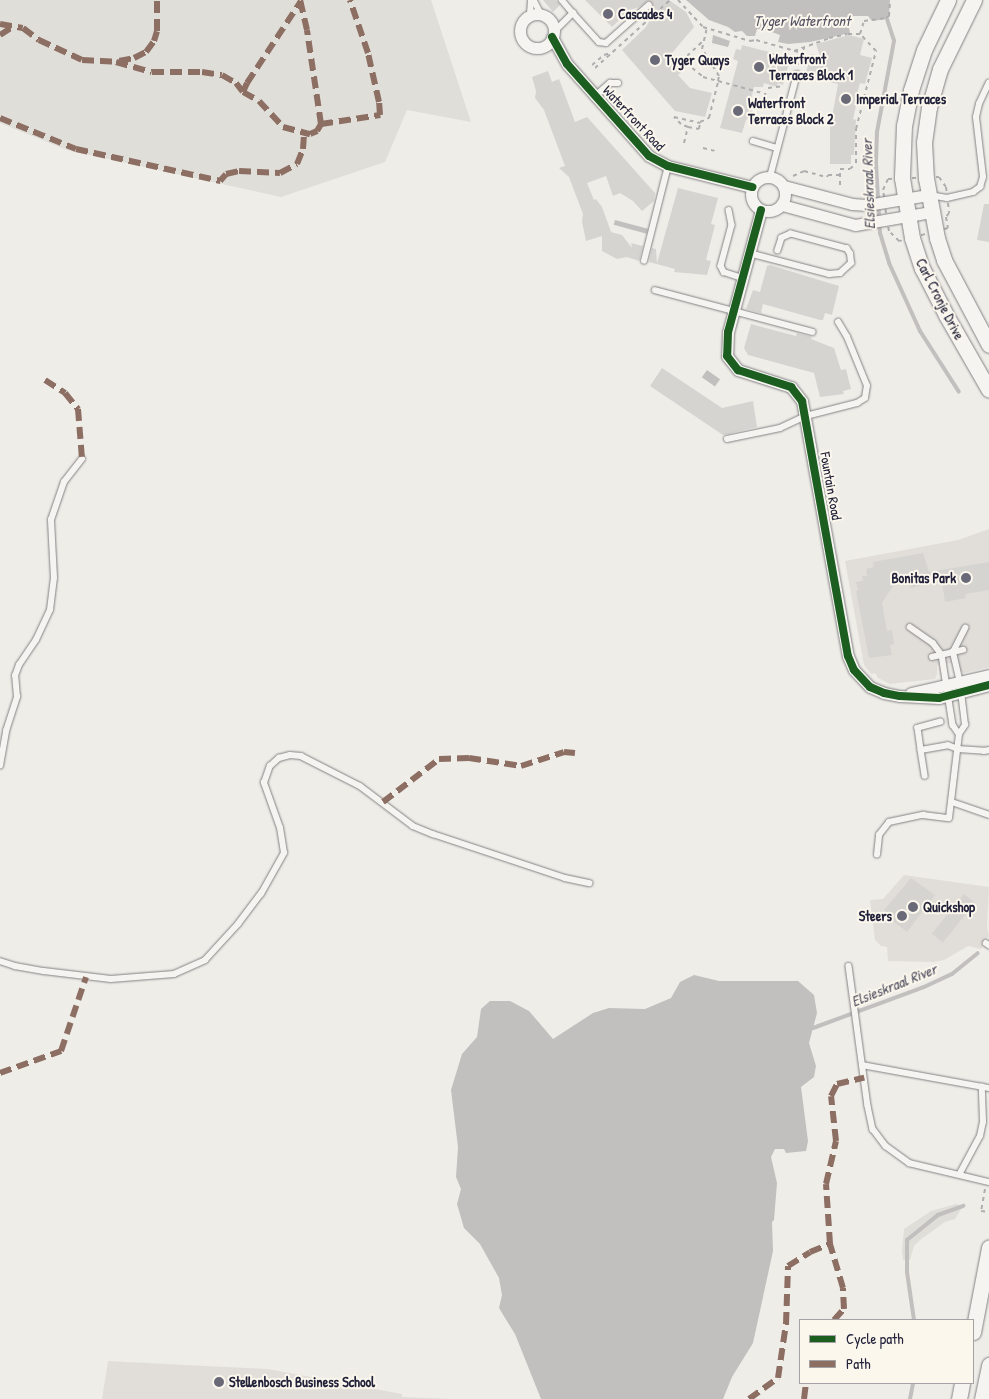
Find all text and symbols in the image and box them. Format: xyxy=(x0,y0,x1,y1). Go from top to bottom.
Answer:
place label: Cascades 4 xyxy=(618,6,672,22)
marker: Cascades 4 xyxy=(602,8,614,20)
water label: Tyger Waterfront xyxy=(754,12,850,30)
place label: Waterfront Terraces Block 1 xyxy=(769,51,853,84)
place label: Tyger Quays xyxy=(665,52,729,68)
marker: Tyger Quays xyxy=(649,54,661,66)
marker: Waterfront Terraces Block 1 xyxy=(753,61,765,73)
street label: Waterfront Road xyxy=(599,82,669,154)
place label: Imperial Terraces xyxy=(856,91,946,107)
marker: Imperial Terraces xyxy=(840,93,852,105)
place label: Waterfront Terraces Block 2 xyxy=(748,95,833,128)
marker: Waterfront Terraces Block 2 xyxy=(732,105,744,117)
water label: Elsieskraal River xyxy=(857,138,879,230)
street label: Carl Cronje Drive xyxy=(912,256,968,342)
street label: Fountain Road xyxy=(817,451,845,521)
place label: Bonitas Park xyxy=(891,570,956,586)
marker: Bonitas Park xyxy=(960,572,972,584)
place label: Quickshop xyxy=(923,899,975,915)
marker: Quickshop xyxy=(907,901,919,913)
place label: Steers xyxy=(859,908,892,924)
marker: Steers xyxy=(896,910,908,922)
water label: Elsieskraal River xyxy=(849,960,939,1010)
legend xyxy=(799,1319,974,1384)
text: Cycle path xyxy=(846,1328,904,1349)
text: Path xyxy=(846,1353,871,1374)
place label: Stellenbosch Business School xyxy=(229,1374,375,1390)
marker: Stellenbosch Business School xyxy=(213,1376,225,1388)

